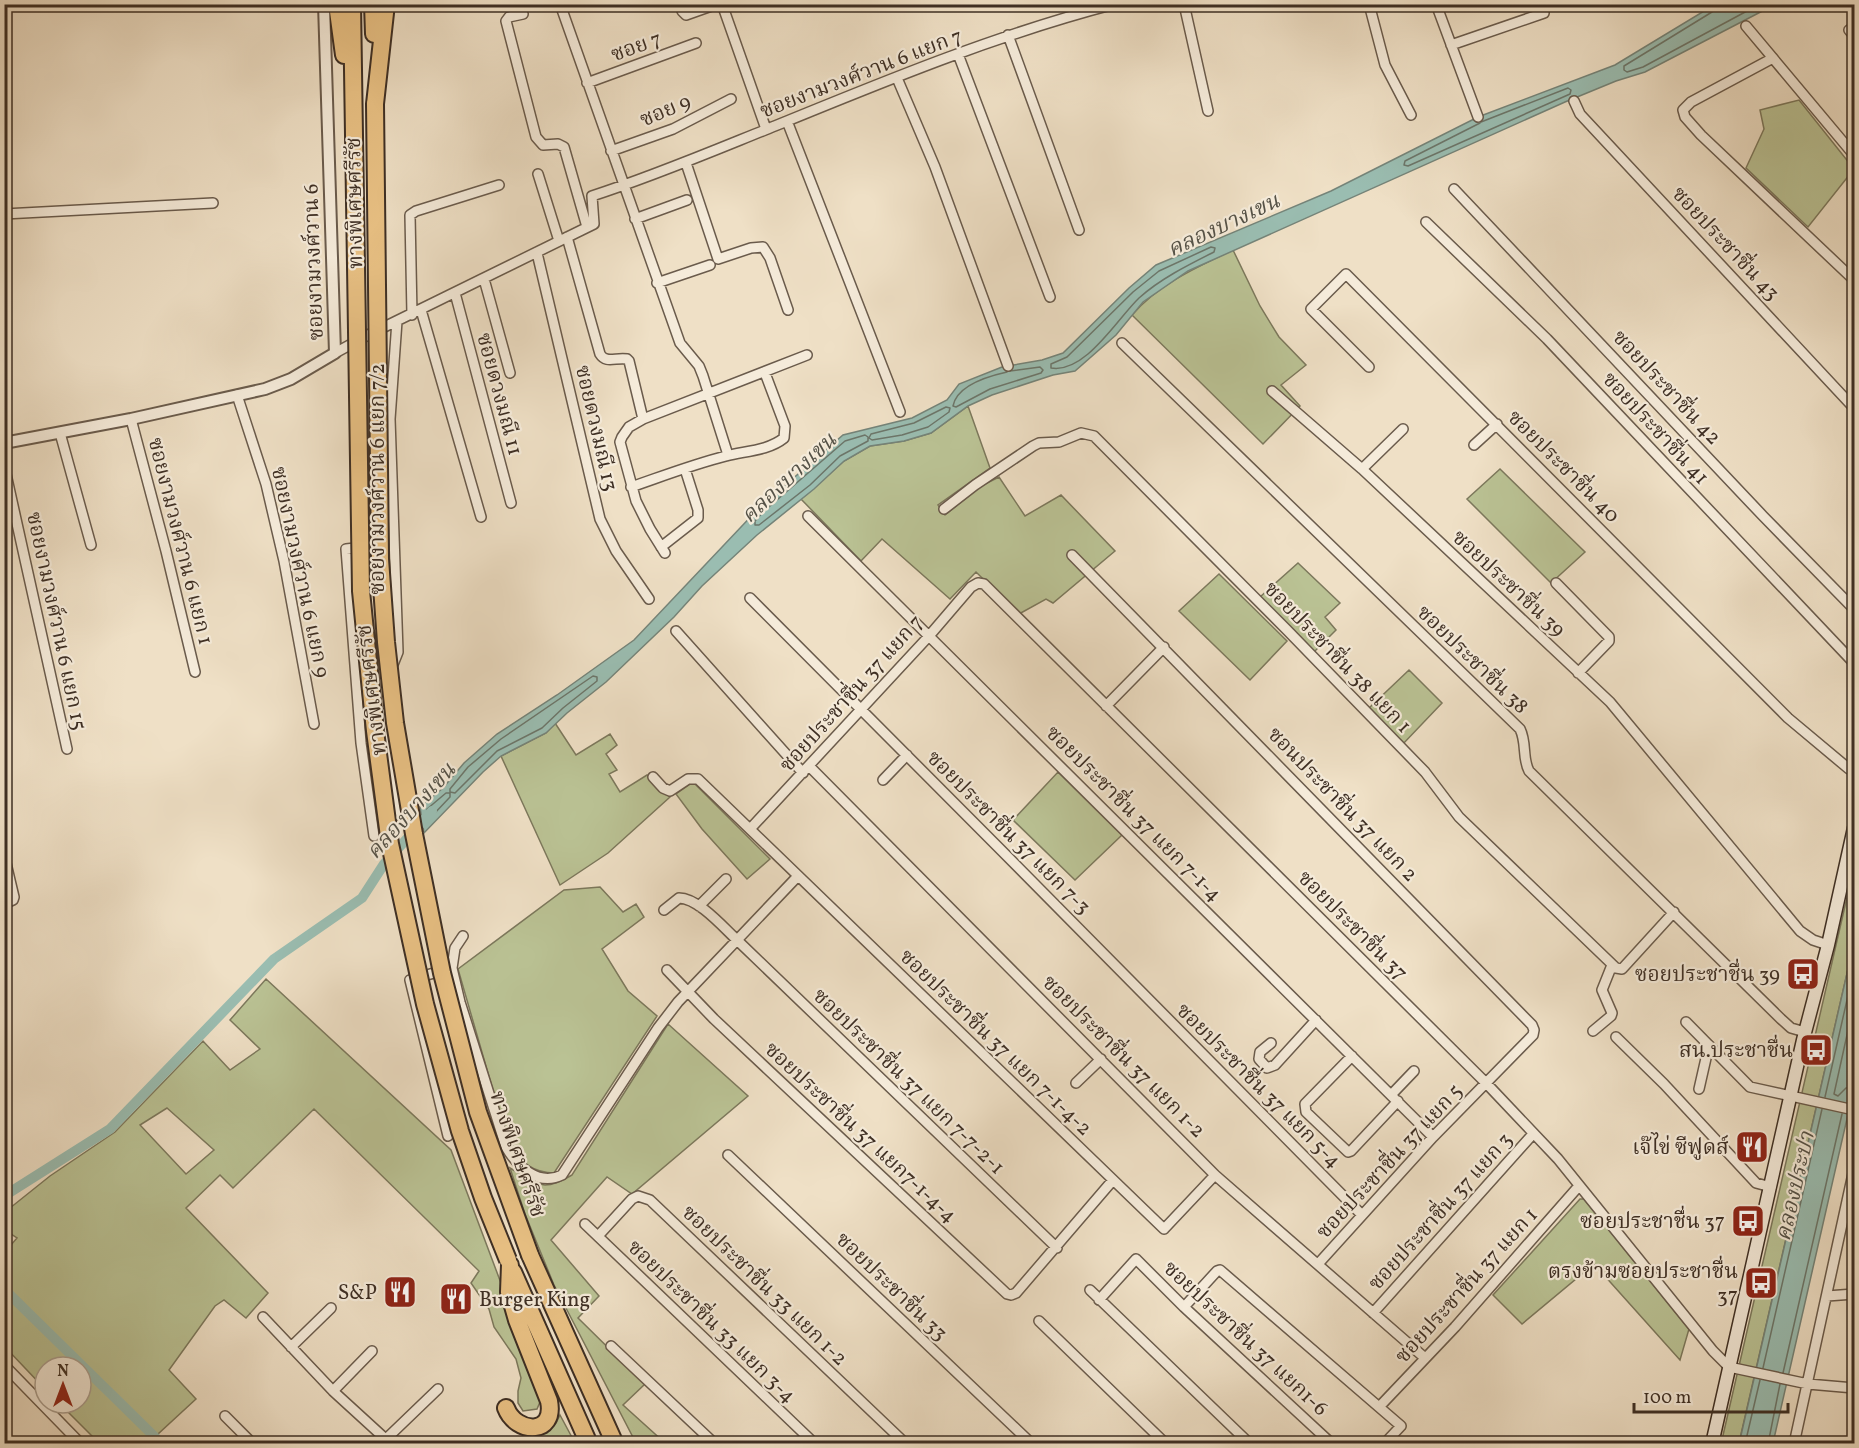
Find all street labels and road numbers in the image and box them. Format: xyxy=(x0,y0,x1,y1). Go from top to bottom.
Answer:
street label: ซอยงามวงศ์วาน 6 แยก 7 xyxy=(756,22,967,126)
street label: ซอย 7 xyxy=(607,25,666,70)
street label: ซอย 9 xyxy=(636,88,696,135)
street label: ทางพิเศษศรีรัช xyxy=(340,137,371,269)
street label: ซอยประชาชื่น 43 xyxy=(1664,179,1788,308)
street label: ซอยงามวงศ์วาน 6 xyxy=(297,183,332,341)
street label: ซอยประชาชื่น 42 xyxy=(1605,322,1729,452)
street label: ซอยดวงมณี 11 xyxy=(468,330,529,459)
street label: ซอยดวงมณี 13 xyxy=(567,362,624,494)
street label: ซอยงามวงศ์วาน 6 แยก 7/2 xyxy=(364,363,393,595)
street label: ซอยประชาชื่น 41 xyxy=(1595,364,1717,492)
street label: ซอยประชาชื่น 40 xyxy=(1500,402,1628,530)
street label: ซอยงามวงศ์วาน 6 แยก 1 xyxy=(140,435,219,648)
street label: ซอยงามวงศ์วาน 6 แยก 9 xyxy=(263,464,336,681)
street label: ซอยงามวงศ์วาน 6 แยก 15 xyxy=(18,509,93,733)
street label: ซอยประชาชื่น 39 xyxy=(1445,522,1573,644)
street label: ซอยประชาชื่น 38 แยก 1 xyxy=(1257,574,1419,740)
street label: ซอยประชาชื่น 38 xyxy=(1410,597,1536,721)
street label: ซอยประชาชื่น 37 แยก 7 xyxy=(771,607,931,779)
street label: ทางพิเศษศรีรัช xyxy=(350,623,395,757)
street label: ซอยประชาชื่น 37 แยก 7-1-4 xyxy=(1038,717,1230,909)
street label: ซอนประชาชื่น 37 แยก 2 xyxy=(1260,719,1426,889)
street label: ซอยประชาชื่น 37 แยก 7-3 xyxy=(919,742,1099,922)
street label: ซอยประชาชื่น 37 xyxy=(1290,862,1416,988)
street label: ซอยประชาชื่น 37 แยก 7-1-4-2 xyxy=(892,941,1100,1143)
street label: ซอยประชาชื่น 37 แยก 1-2 xyxy=(1035,967,1213,1145)
street label: ซอยประชาชื่น 37 แยก 7-7-2-1 xyxy=(805,980,1013,1182)
street label: ซอยประชาชื่น 37 แยก 5-4 xyxy=(1169,995,1349,1175)
street label: ซอยประชาชื่น 37 แยก7-1-4-4 xyxy=(757,1034,965,1230)
street label: ซอยประชาชื่น 37 แยก 5 xyxy=(1308,1076,1470,1246)
street label: ทางพิเศษศรีรัช xyxy=(481,1088,552,1221)
street label: ซอยประชาชื่น 37 แยก 3 xyxy=(1360,1125,1520,1297)
street label: ซอยประชาชื่น 33 แยก 1-2 xyxy=(675,1197,855,1373)
street label: ซอยประชาชื่น 37 แยก 1 xyxy=(1387,1200,1545,1370)
street label: ซอยประชาชื่น 33 xyxy=(829,1224,955,1348)
street label: ซอยประชาชื่น 33 แยก 3-4 xyxy=(620,1232,804,1410)
street label: ซอยประชาชื่น 37 แยก1-6 xyxy=(1156,1253,1336,1423)

